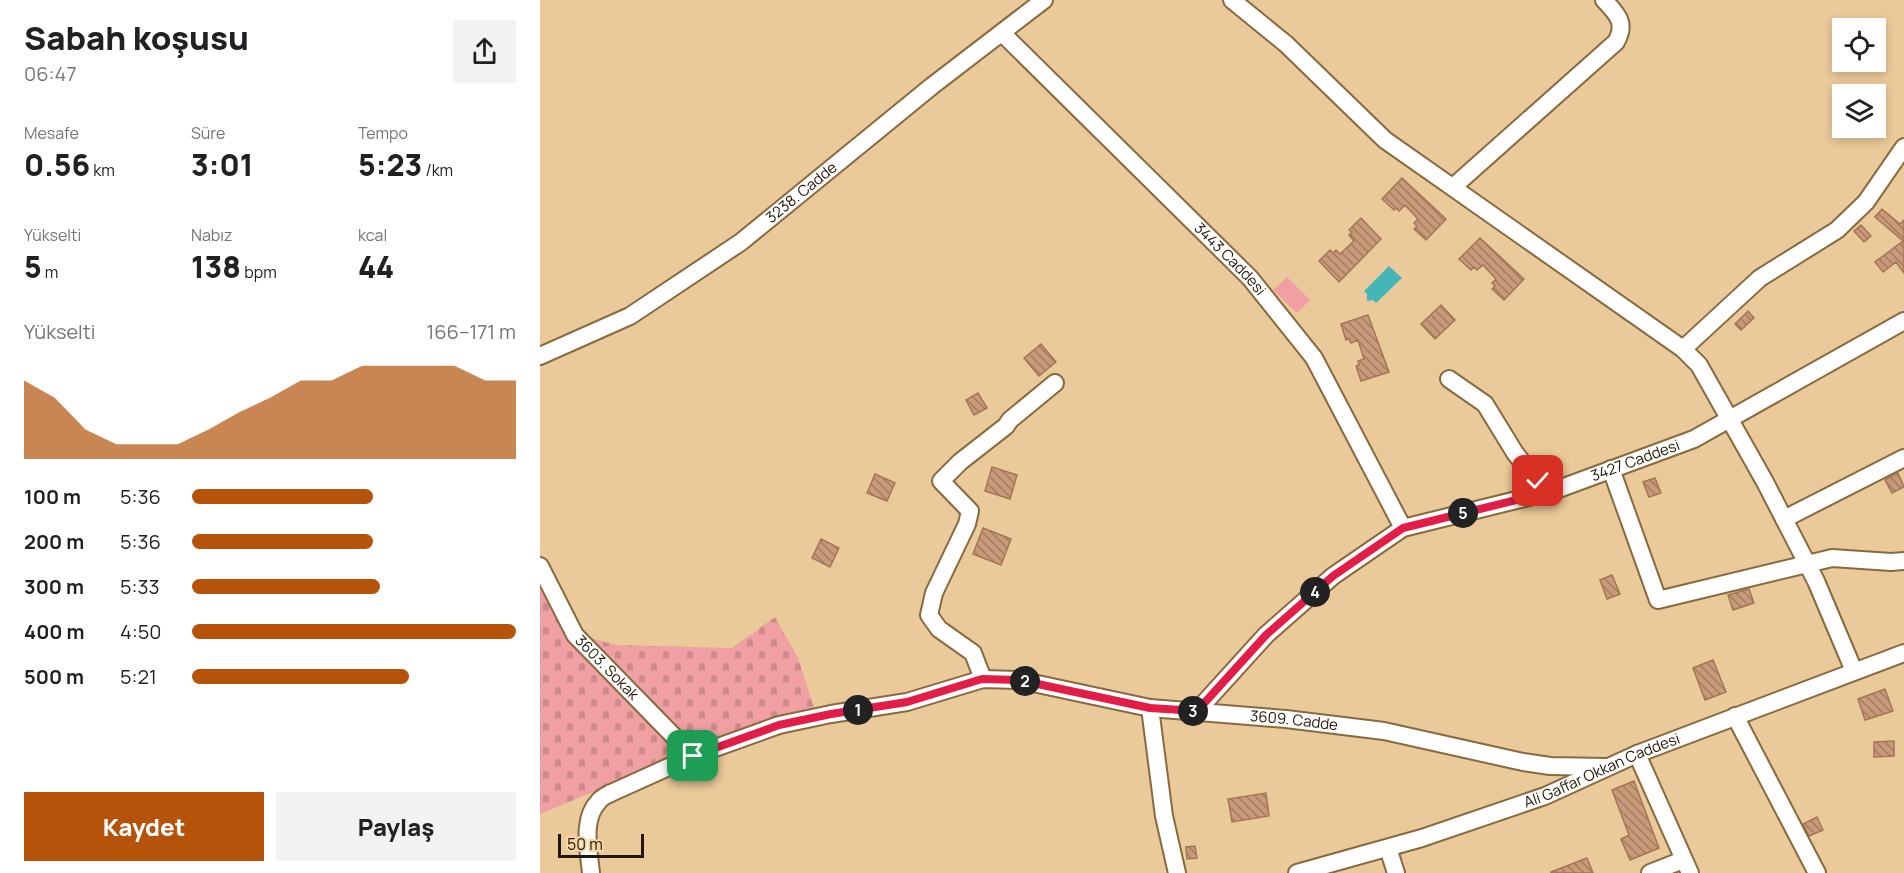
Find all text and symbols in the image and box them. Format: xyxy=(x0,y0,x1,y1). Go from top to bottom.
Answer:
text: Sabah koşusu xyxy=(24,15,249,60)
map controls xyxy=(1832,18,1886,138)
button: locate xyxy=(1832,18,1886,72)
button: share xyxy=(453,20,516,83)
text: 06:47 xyxy=(24,60,76,87)
button: layers xyxy=(1832,84,1886,138)
text: Mesafe xyxy=(24,122,79,144)
text: Süre xyxy=(191,122,225,144)
text: Tempo xyxy=(358,122,408,144)
text: 0.56 xyxy=(24,144,90,185)
text: 3:01 xyxy=(191,144,253,185)
text: 5:23 xyxy=(358,144,422,185)
street label: 3238. Cadde xyxy=(761,157,841,228)
text: km xyxy=(90,159,115,181)
text: /km xyxy=(422,159,453,181)
street label: 3443 Caddesi xyxy=(1190,218,1271,300)
text: Yükselti xyxy=(24,224,81,246)
text: Nabız xyxy=(191,224,233,246)
text: kcal xyxy=(358,224,387,246)
text: 5 xyxy=(24,246,42,287)
text: 138 xyxy=(191,246,241,287)
text: 44 xyxy=(358,246,394,287)
text: m xyxy=(42,261,58,283)
text: bpm xyxy=(241,261,277,283)
text: Yükselti xyxy=(24,318,95,345)
text: 166–171 m xyxy=(426,318,516,345)
street label: 3427 Caddesi xyxy=(1588,434,1682,486)
pin xyxy=(1512,455,1563,506)
icon: check xyxy=(1521,464,1554,497)
text: 100 m xyxy=(24,483,81,510)
text: 5:36 xyxy=(120,483,161,510)
pin: 5 xyxy=(1448,498,1478,528)
text: 5 xyxy=(1458,502,1468,524)
text: 200 m xyxy=(24,528,84,555)
text: 5:36 xyxy=(120,528,161,555)
text: 300 m xyxy=(24,573,84,600)
text: 5:33 xyxy=(120,573,160,600)
pin: 4 xyxy=(1300,577,1330,607)
text: 4 xyxy=(1310,581,1320,603)
text: 400 m xyxy=(24,618,84,645)
text: 4:50 xyxy=(120,618,162,645)
street label: 3603. Sokak xyxy=(571,630,644,705)
text: 500 m xyxy=(24,663,84,690)
text: 5:21 xyxy=(120,663,157,690)
pin: 2 xyxy=(1010,666,1040,696)
text: 2 xyxy=(1020,670,1030,692)
pin: 1 xyxy=(843,695,873,725)
pin: 3 xyxy=(1178,696,1208,726)
text: 1 xyxy=(854,699,862,721)
text: 3 xyxy=(1188,700,1198,722)
street label: 3609. Cadde xyxy=(1249,705,1340,735)
street label: Ali Gaffar Okkan Caddesi xyxy=(1521,728,1683,813)
pin xyxy=(667,730,718,781)
icon: arrive xyxy=(676,739,709,772)
button: Kaydet xyxy=(24,792,264,861)
button: Paylaş xyxy=(276,792,516,861)
scale bar xyxy=(558,831,644,858)
text: 50 m xyxy=(567,833,603,855)

